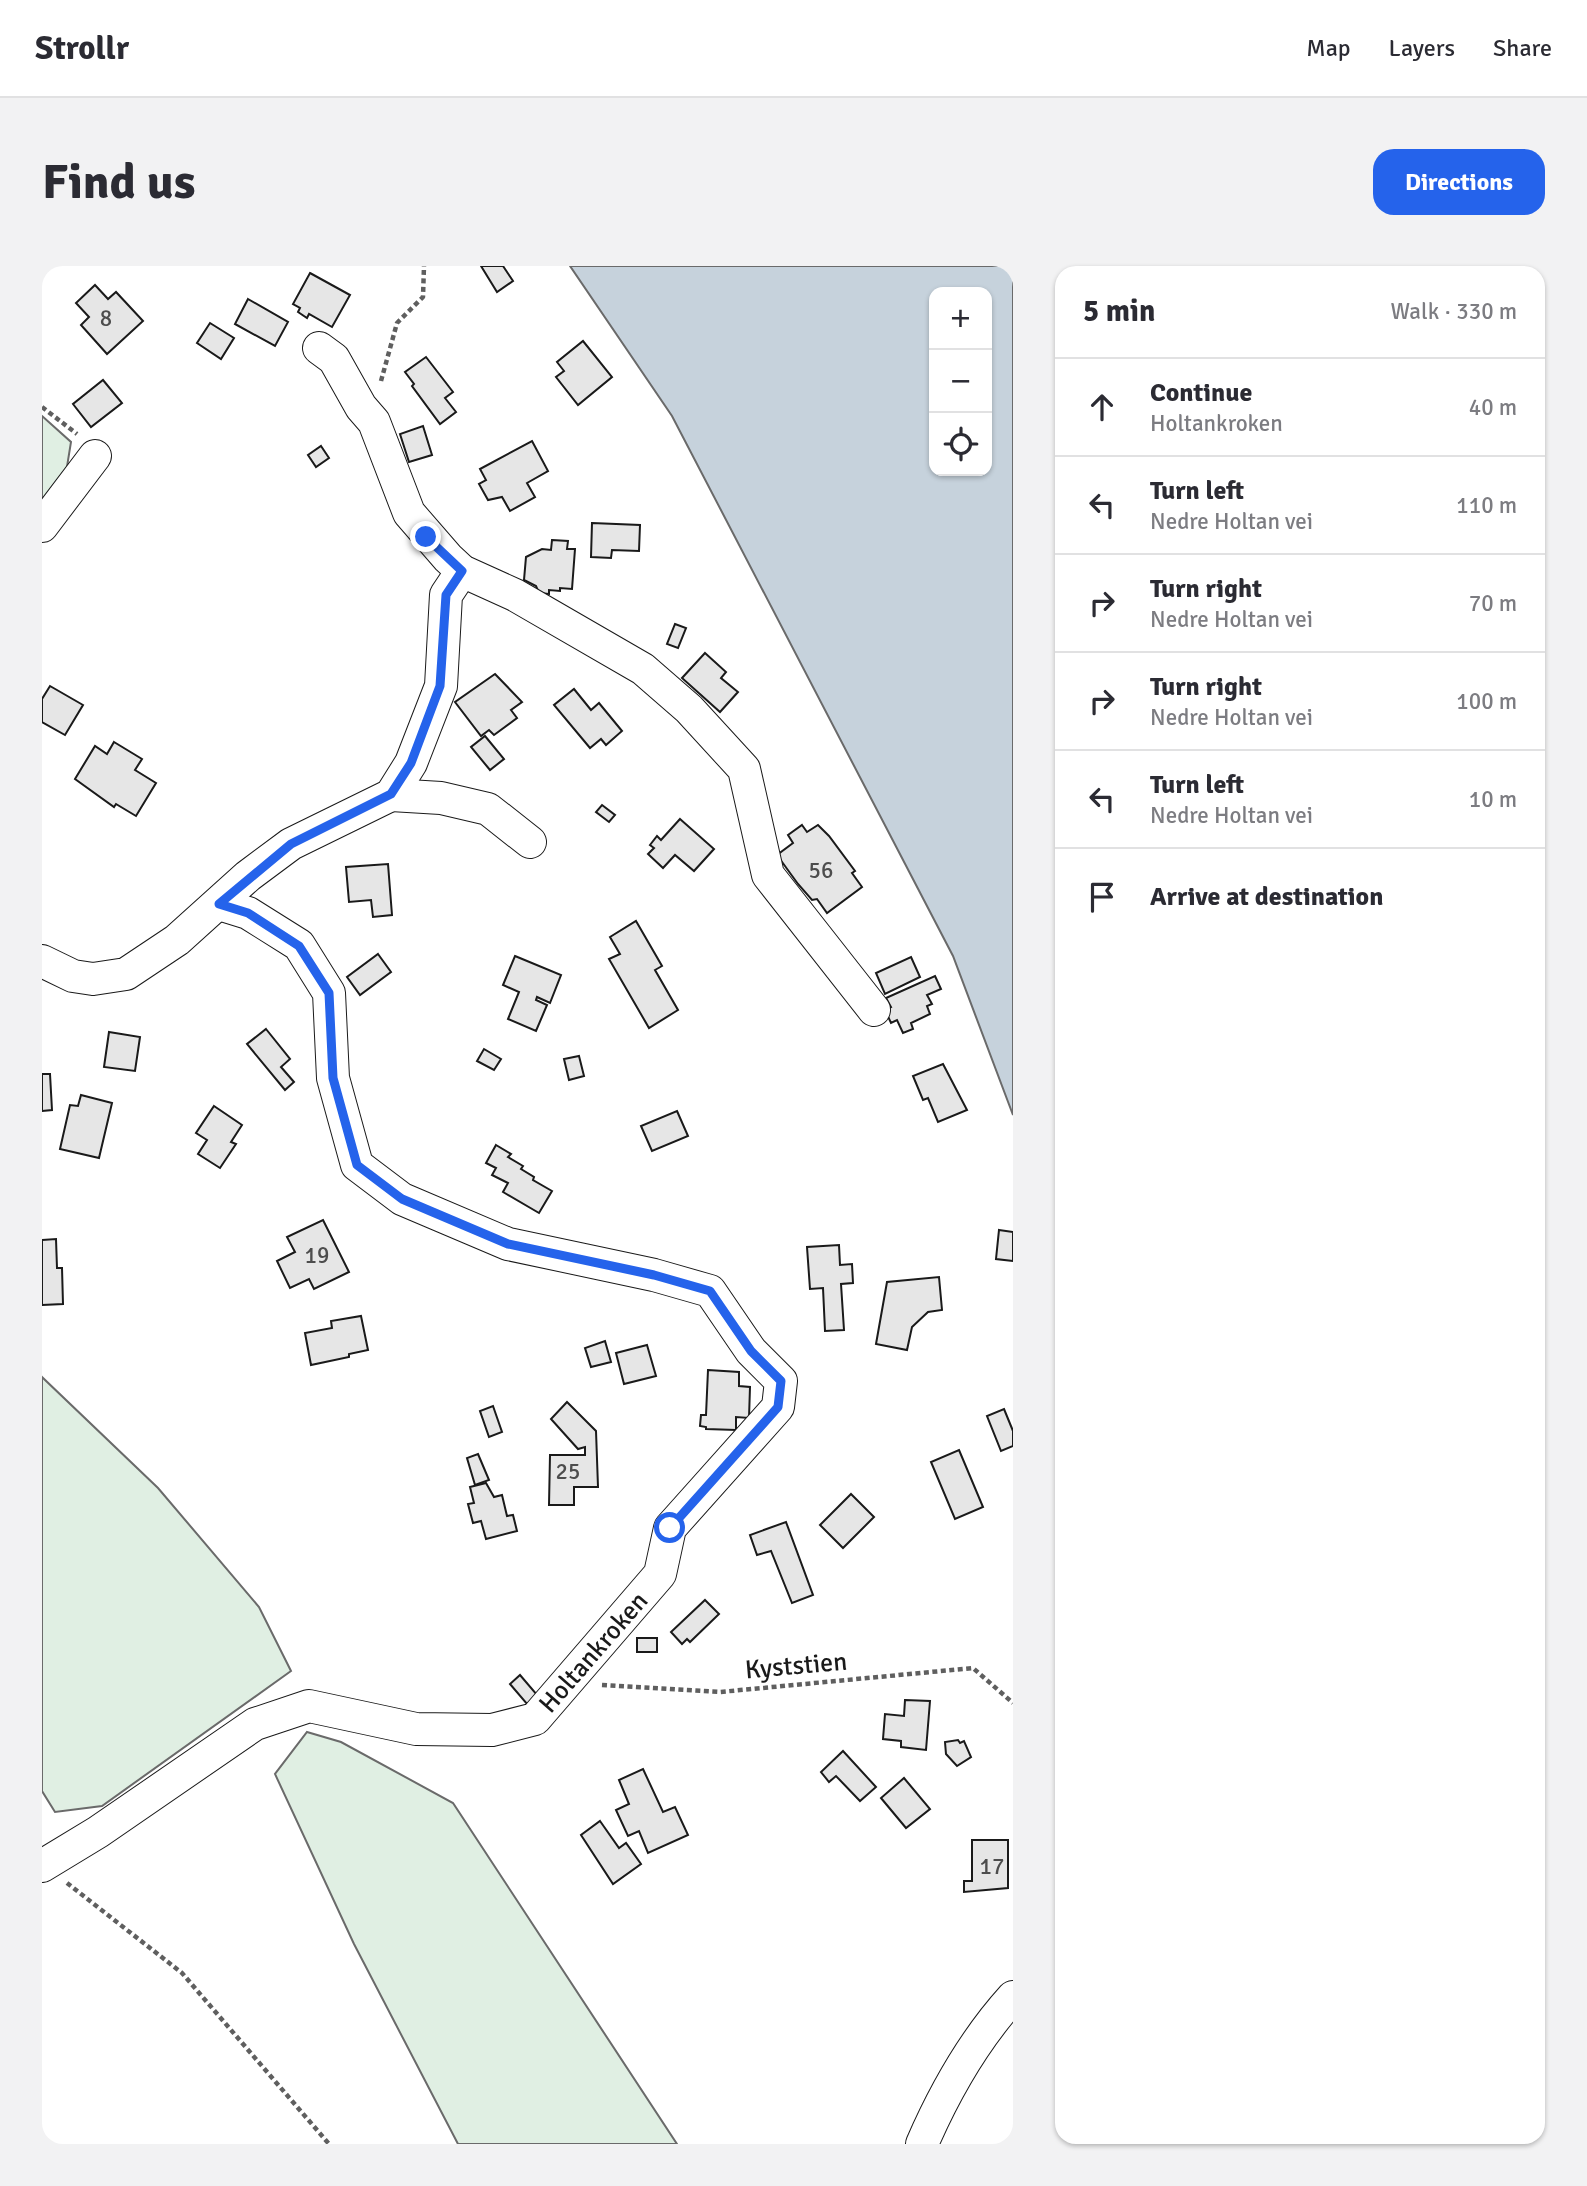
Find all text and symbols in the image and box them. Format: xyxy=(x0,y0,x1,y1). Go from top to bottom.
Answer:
text: Strollr xyxy=(35,28,129,69)
text: Map xyxy=(1306,33,1351,63)
text: Layers xyxy=(1389,33,1455,63)
text: Share xyxy=(1493,33,1552,63)
button: Directions xyxy=(1373,149,1545,215)
text: Find us xyxy=(42,152,195,212)
map controls xyxy=(929,287,992,476)
button: + xyxy=(929,287,992,350)
text: 5 min xyxy=(1083,293,1155,330)
text: Walk · 330 m xyxy=(1391,297,1517,326)
house number: 8 xyxy=(100,304,112,333)
button: − xyxy=(929,350,992,413)
text: Continue xyxy=(1150,377,1252,409)
icon: ahead xyxy=(1083,388,1121,426)
text: 40 m xyxy=(1469,393,1517,422)
text: Holtankroken xyxy=(1150,409,1283,438)
button: locate xyxy=(929,413,992,476)
text: Turn left xyxy=(1150,475,1244,507)
icon: left xyxy=(1083,486,1121,524)
text: 110 m xyxy=(1456,491,1517,520)
text: Nedre Holtan vei xyxy=(1150,507,1313,536)
route end xyxy=(410,521,441,552)
text: Turn right xyxy=(1150,573,1262,605)
icon: right xyxy=(1083,584,1121,622)
text: 70 m xyxy=(1469,589,1517,618)
text: Nedre Holtan vei xyxy=(1150,605,1313,634)
text: Turn right xyxy=(1150,671,1262,703)
icon: right xyxy=(1083,682,1121,720)
text: 100 m xyxy=(1456,687,1517,716)
text: Nedre Holtan vei xyxy=(1150,703,1313,732)
text: Turn left xyxy=(1150,769,1244,801)
icon: left xyxy=(1083,780,1121,818)
text: 10 m xyxy=(1469,785,1517,814)
text: Nedre Holtan vei xyxy=(1150,801,1313,830)
house number: 56 xyxy=(809,856,833,885)
icon: arrive xyxy=(1083,878,1121,916)
text: Arrive at destination xyxy=(1150,881,1383,913)
house number: 19 xyxy=(305,1241,329,1270)
house number: 25 xyxy=(556,1457,580,1486)
route start xyxy=(654,1512,685,1543)
street label: Holtankroken xyxy=(532,1586,655,1720)
street label: Kyststien xyxy=(744,1646,849,1686)
house number: 17 xyxy=(980,1852,1004,1881)

